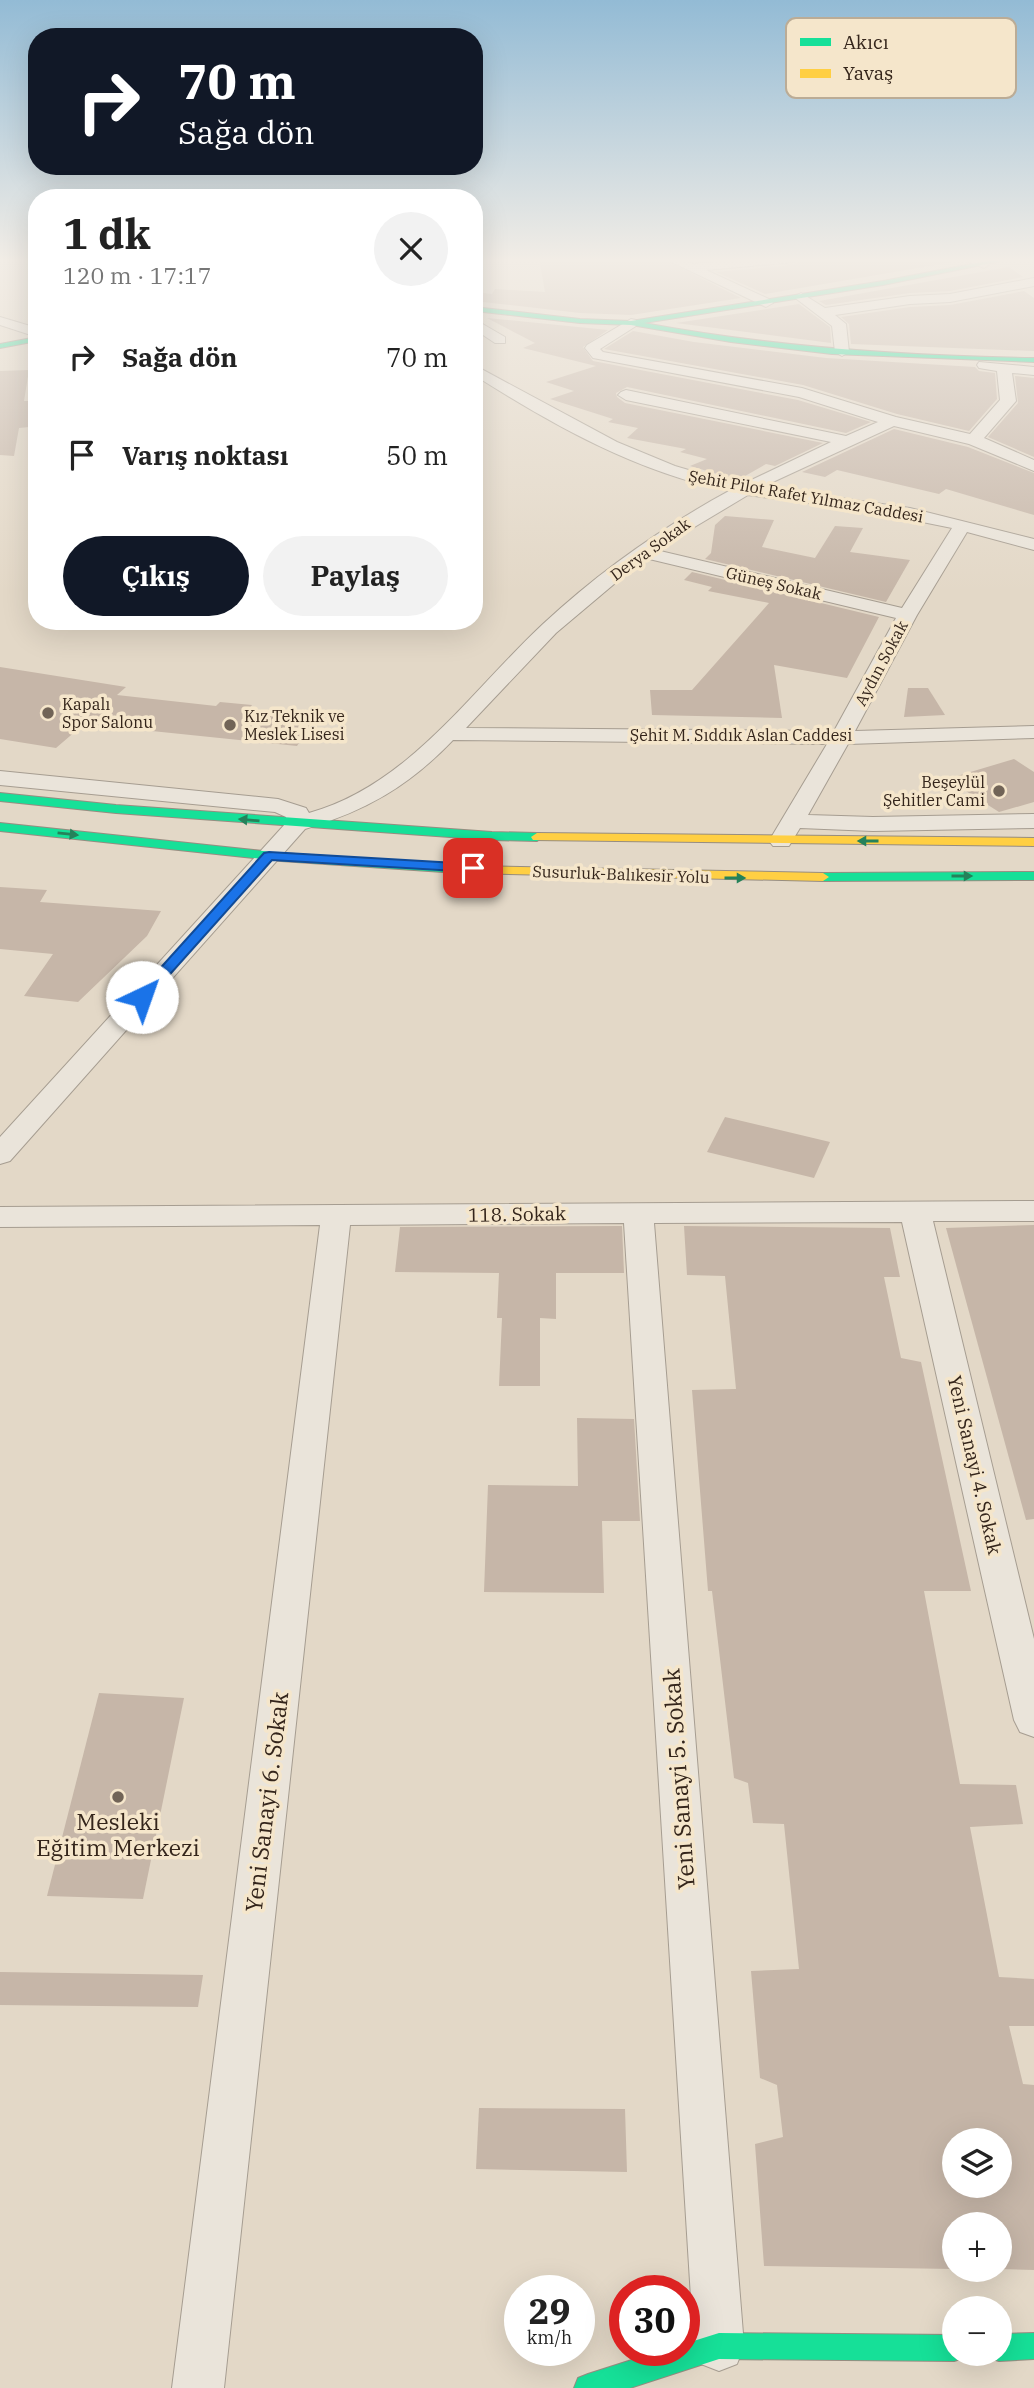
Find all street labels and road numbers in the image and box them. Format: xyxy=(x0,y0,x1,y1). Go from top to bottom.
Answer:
street label: Şehit Pilot Rafet Yılmaz Caddesi xyxy=(687,465,925,527)
street label: Derya Sokak xyxy=(606,513,694,585)
street label: Güneş Sokak xyxy=(724,562,824,604)
street label: Aydın Sokak xyxy=(850,616,912,709)
street label: Şehit M. Sıddık Aslan Caddesi xyxy=(630,725,852,745)
street label: Susurluk-Balıkesir Yolu xyxy=(532,861,710,887)
street label: 118. Sokak xyxy=(468,1201,566,1227)
street label: Yeni Sanayi 4. Sokak xyxy=(943,1373,1007,1557)
street label: Yeni Sanayi 5. Sokak xyxy=(655,1667,701,1891)
street label: Yeni Sanayi 6. Sokak xyxy=(238,1689,294,1914)

